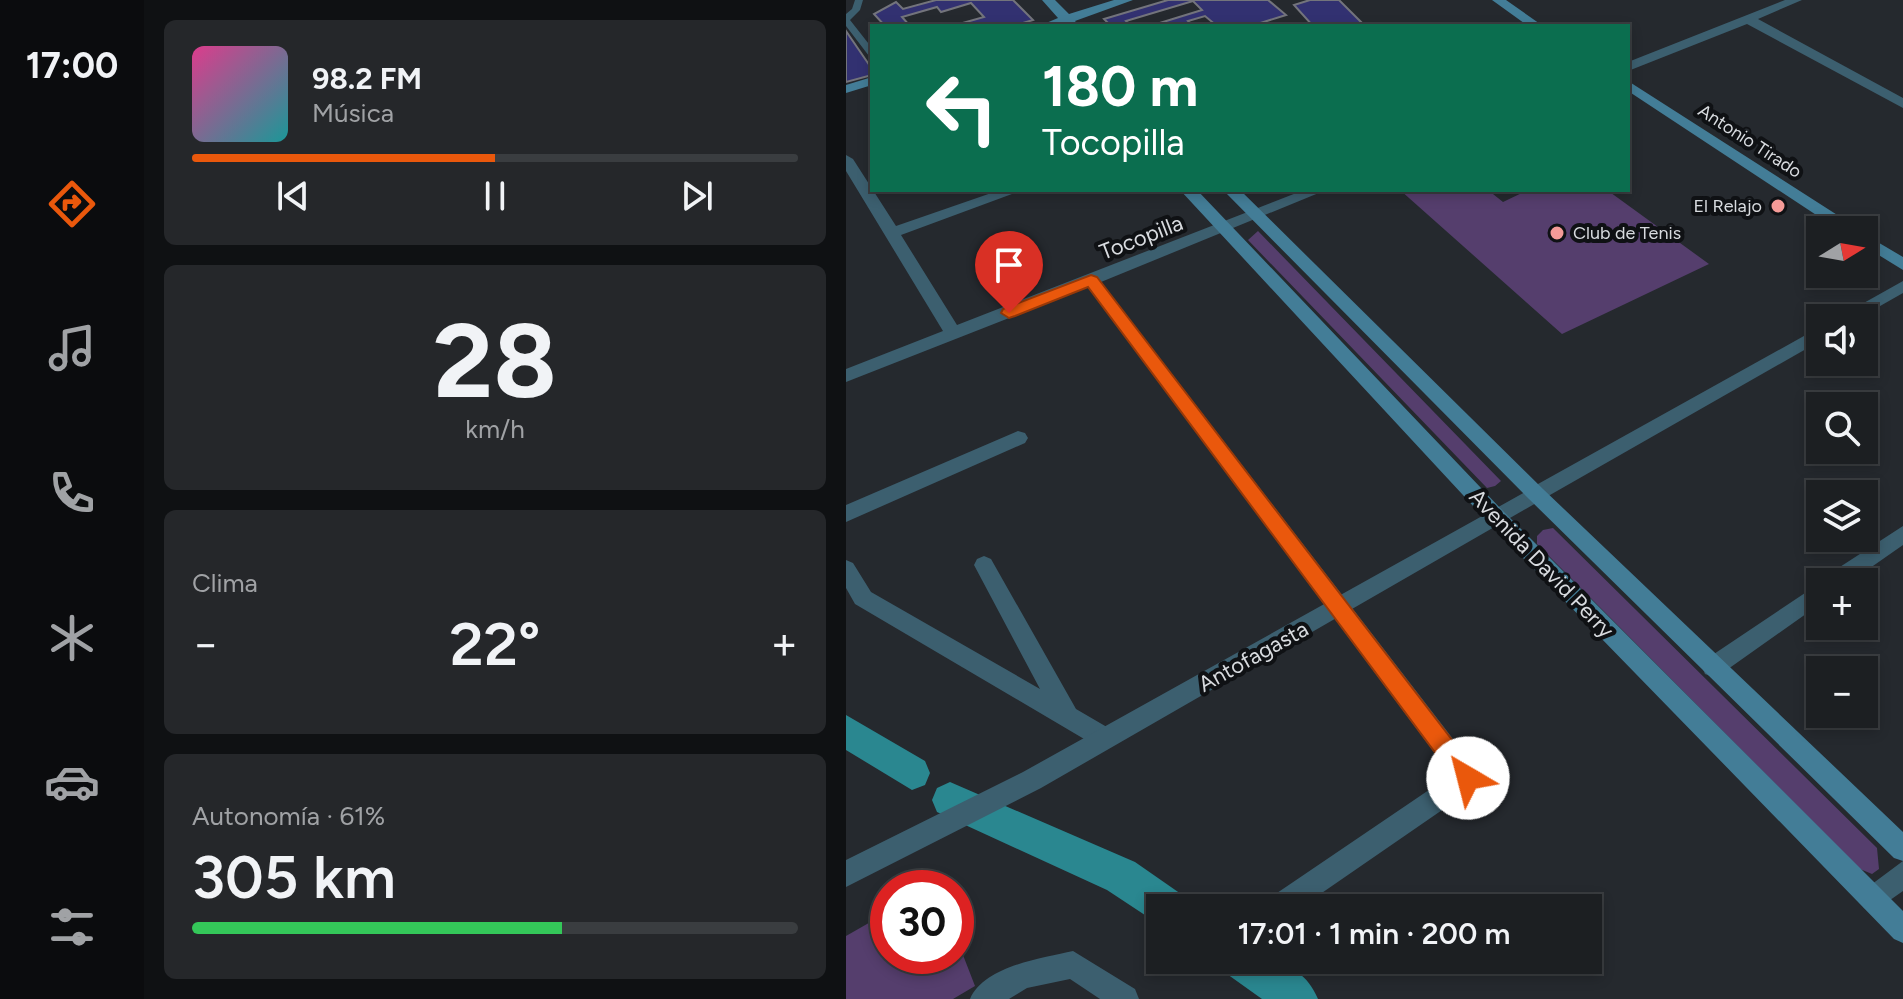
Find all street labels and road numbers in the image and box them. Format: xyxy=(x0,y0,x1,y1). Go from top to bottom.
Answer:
street label: Antonio Tirado xyxy=(1694,99,1806,183)
street label: Tocopilla xyxy=(1096,209,1187,266)
street label: Avenida David Perry xyxy=(1464,483,1620,644)
street label: Antofagasta xyxy=(1194,615,1313,698)

